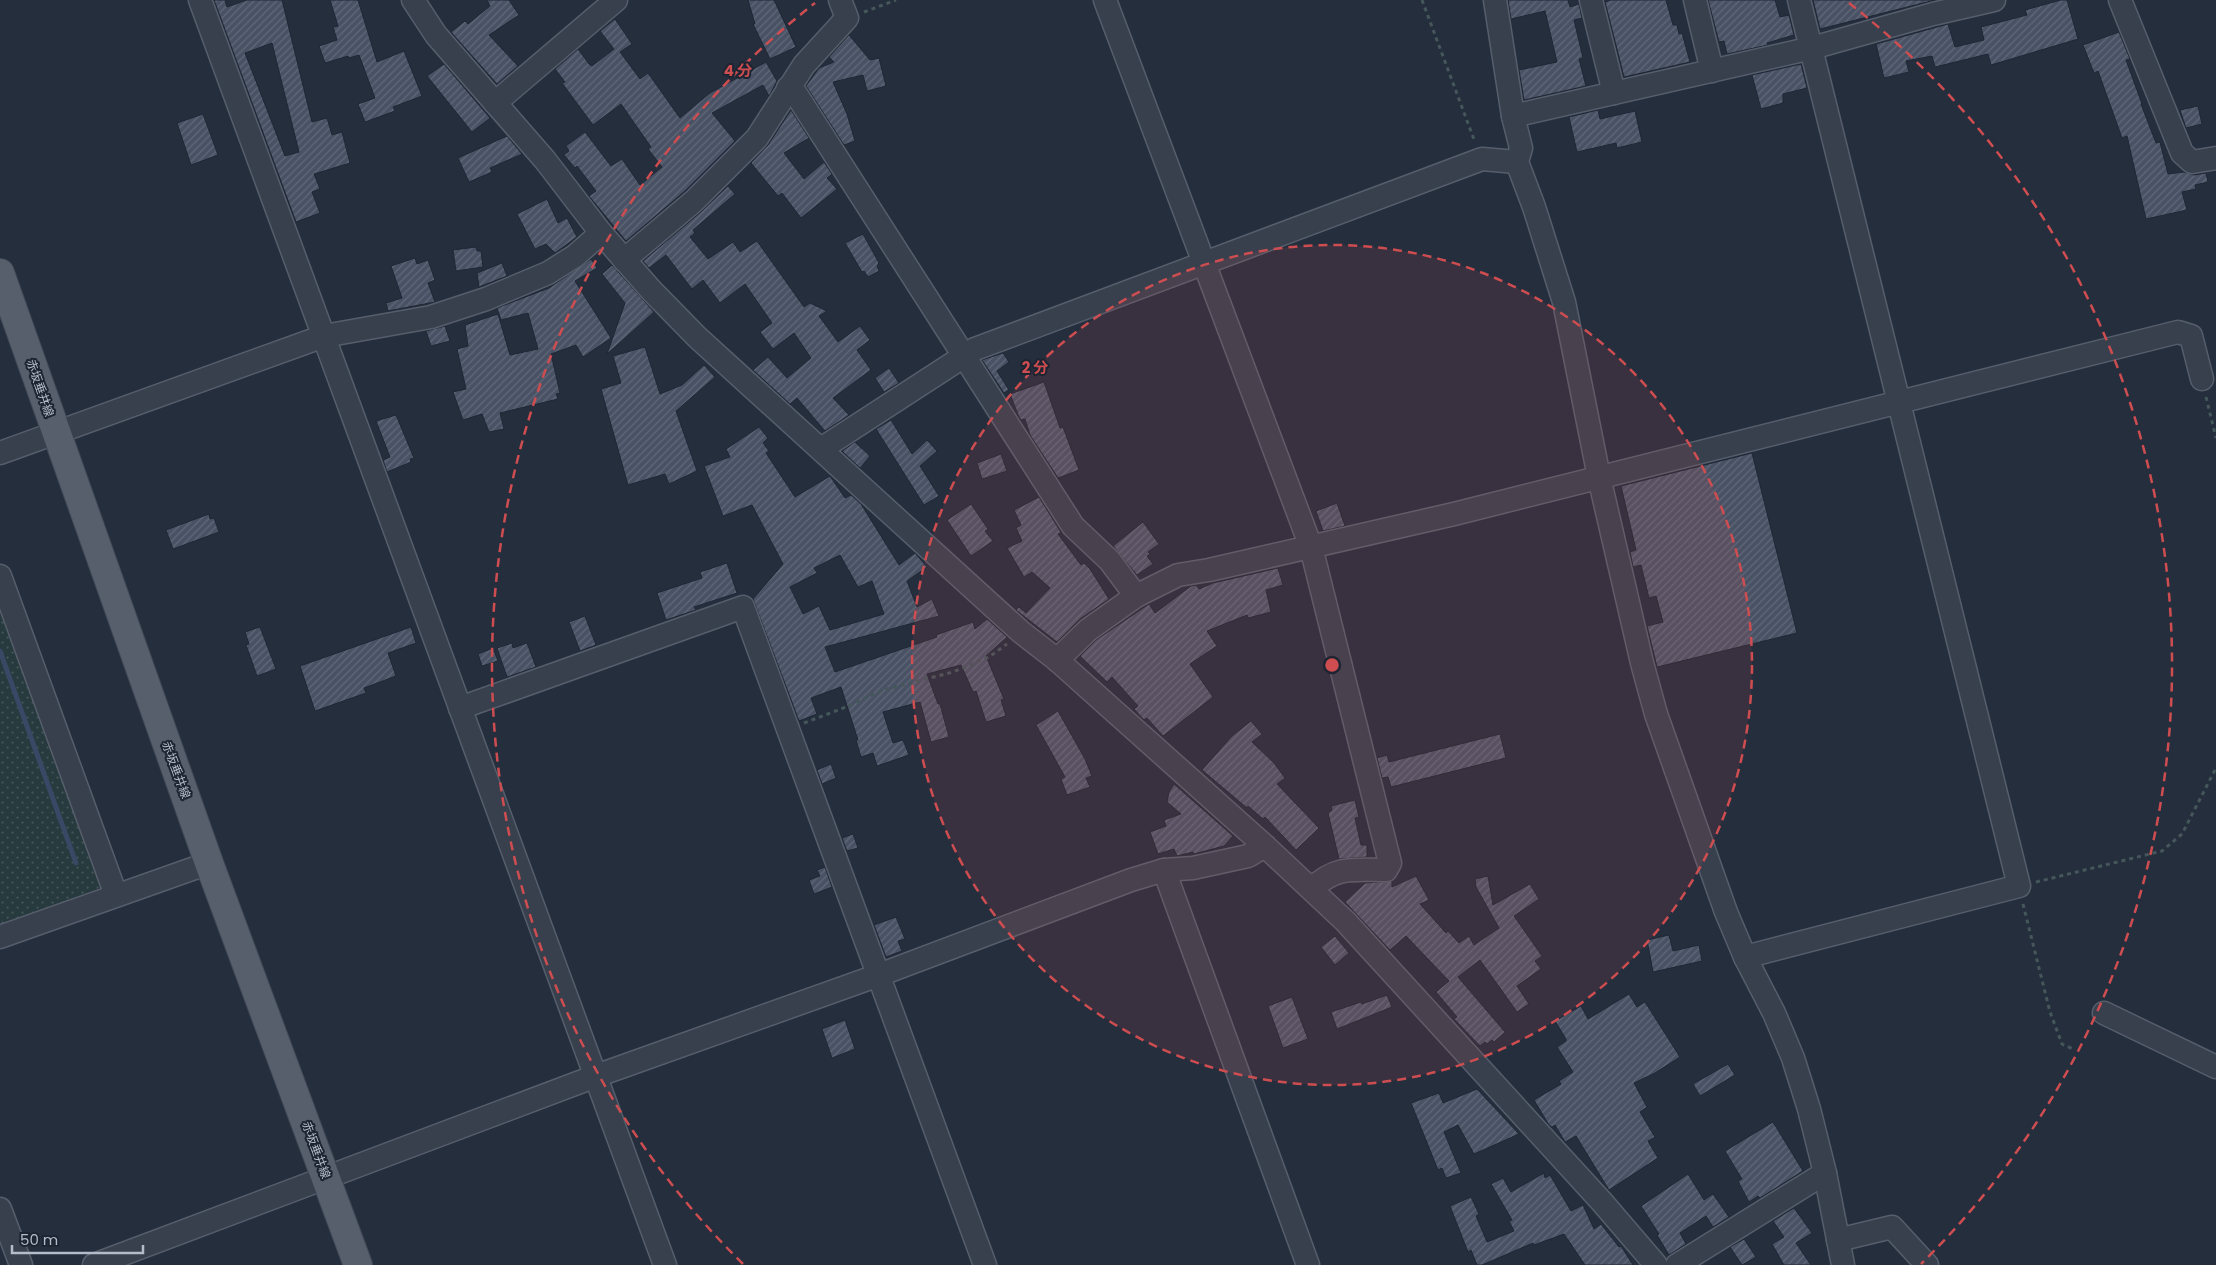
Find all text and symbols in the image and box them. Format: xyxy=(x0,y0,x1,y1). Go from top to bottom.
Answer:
text: 4 分 xyxy=(724,60,752,81)
street label: 赤坂垂井線 xyxy=(23,357,58,419)
text: 2 分 xyxy=(1022,357,1048,378)
centre of rings xyxy=(1323,656,1341,674)
street label: 赤坂垂井線 xyxy=(158,739,195,801)
street label: 赤坂垂井線 xyxy=(298,1119,335,1181)
scale bar xyxy=(12,1222,144,1254)
text: 50 m xyxy=(20,1229,58,1250)

